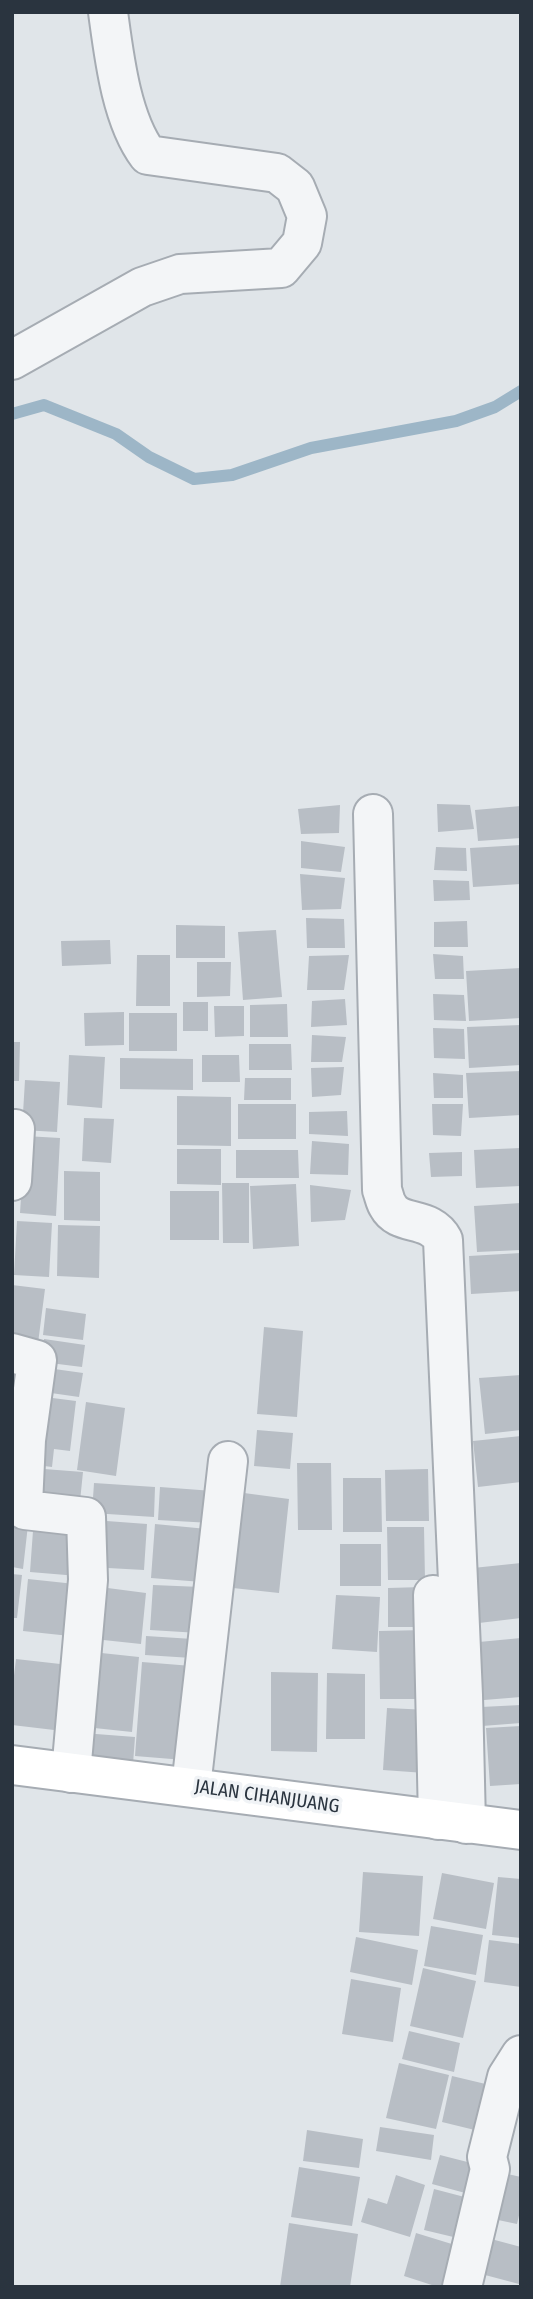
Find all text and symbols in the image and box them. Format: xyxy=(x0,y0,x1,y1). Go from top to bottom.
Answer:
street label: JALAN CIHANJUANG xyxy=(193,1776,341,1818)

